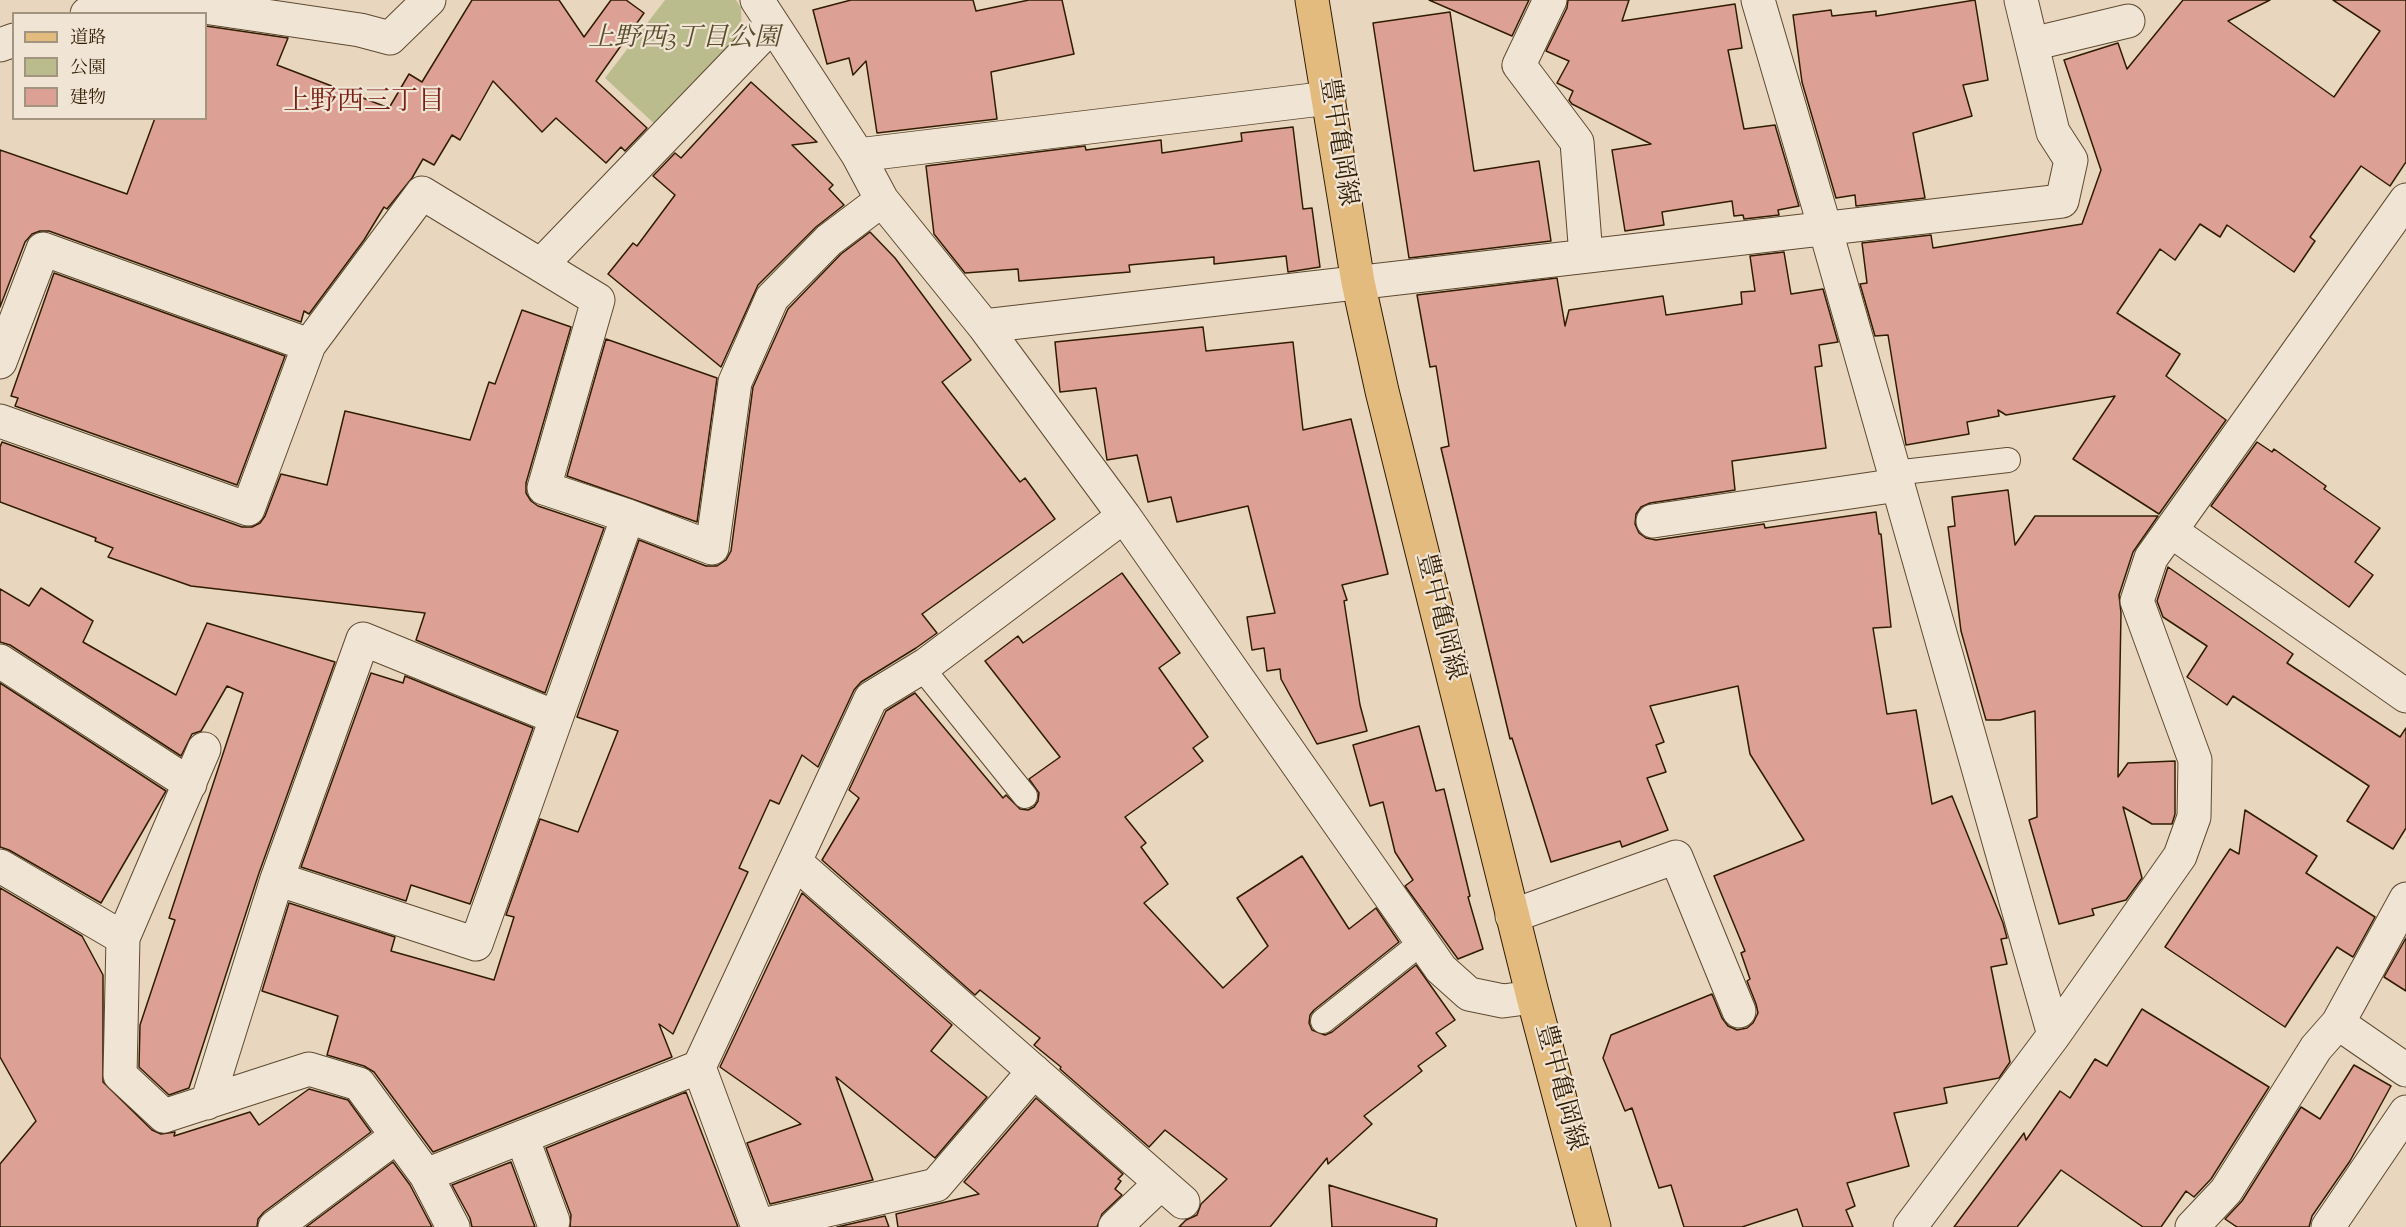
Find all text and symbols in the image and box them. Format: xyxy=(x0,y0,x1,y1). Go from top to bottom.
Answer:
legend xyxy=(12,12,207,120)
park label: 上野西3丁目公園 xyxy=(588,25,780,57)
text: 道路 xyxy=(70,26,106,52)
text: 公園 xyxy=(70,56,106,82)
street label: 豊中亀岡線 xyxy=(1310,75,1362,209)
text: 建物 xyxy=(70,86,106,112)
district label: 上野西三丁目 xyxy=(283,88,445,120)
street label: 豊中亀岡線 xyxy=(1407,550,1469,684)
street label: 豊中亀岡線 xyxy=(1526,1021,1590,1155)

